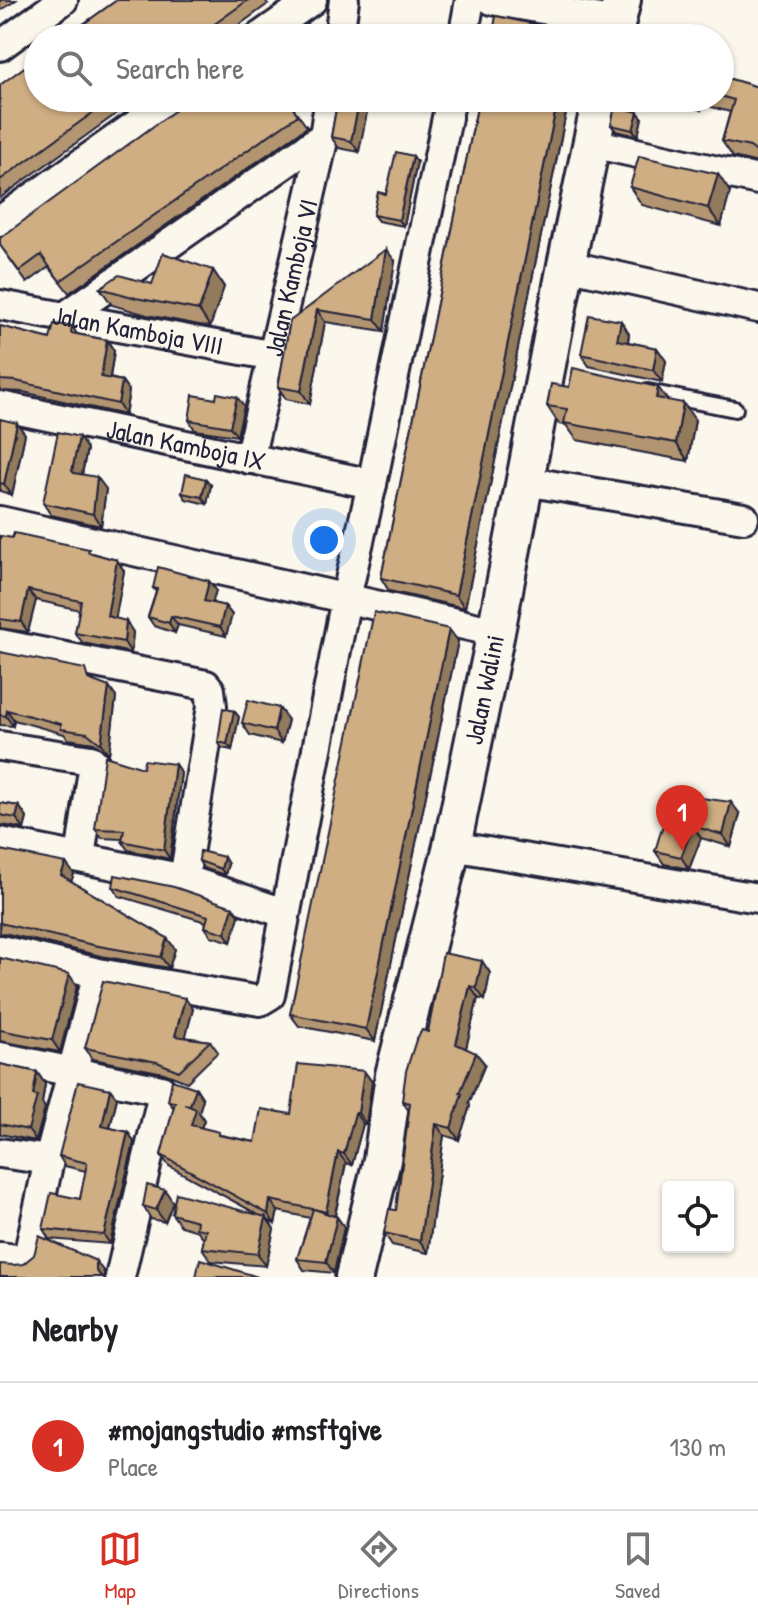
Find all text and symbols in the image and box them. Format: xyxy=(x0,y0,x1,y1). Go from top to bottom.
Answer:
search box xyxy=(24,24,734,112)
icon: search xyxy=(52,46,96,90)
text: Search here xyxy=(116,48,244,88)
street label: Jalan Kamboja VI xyxy=(255,196,326,360)
street label: Jalan Kamboja VIII xyxy=(50,297,226,363)
street label: Jalan Kamboja IX xyxy=(103,411,269,478)
your location xyxy=(304,520,344,560)
street label: Jalan Walini xyxy=(455,632,512,748)
pin: 1 xyxy=(656,785,708,851)
map controls xyxy=(662,1181,734,1253)
button: locate xyxy=(662,1181,734,1253)
text: Nearby xyxy=(32,1306,118,1352)
text: #mojangstudio #msftgive xyxy=(108,1409,382,1449)
text: 1 xyxy=(53,1429,63,1464)
text: 130 m xyxy=(670,1429,726,1464)
text: Place xyxy=(108,1449,158,1484)
tab: Map xyxy=(98,1527,142,1605)
tab: Directions xyxy=(338,1527,419,1605)
tab: Saved xyxy=(615,1527,660,1605)

